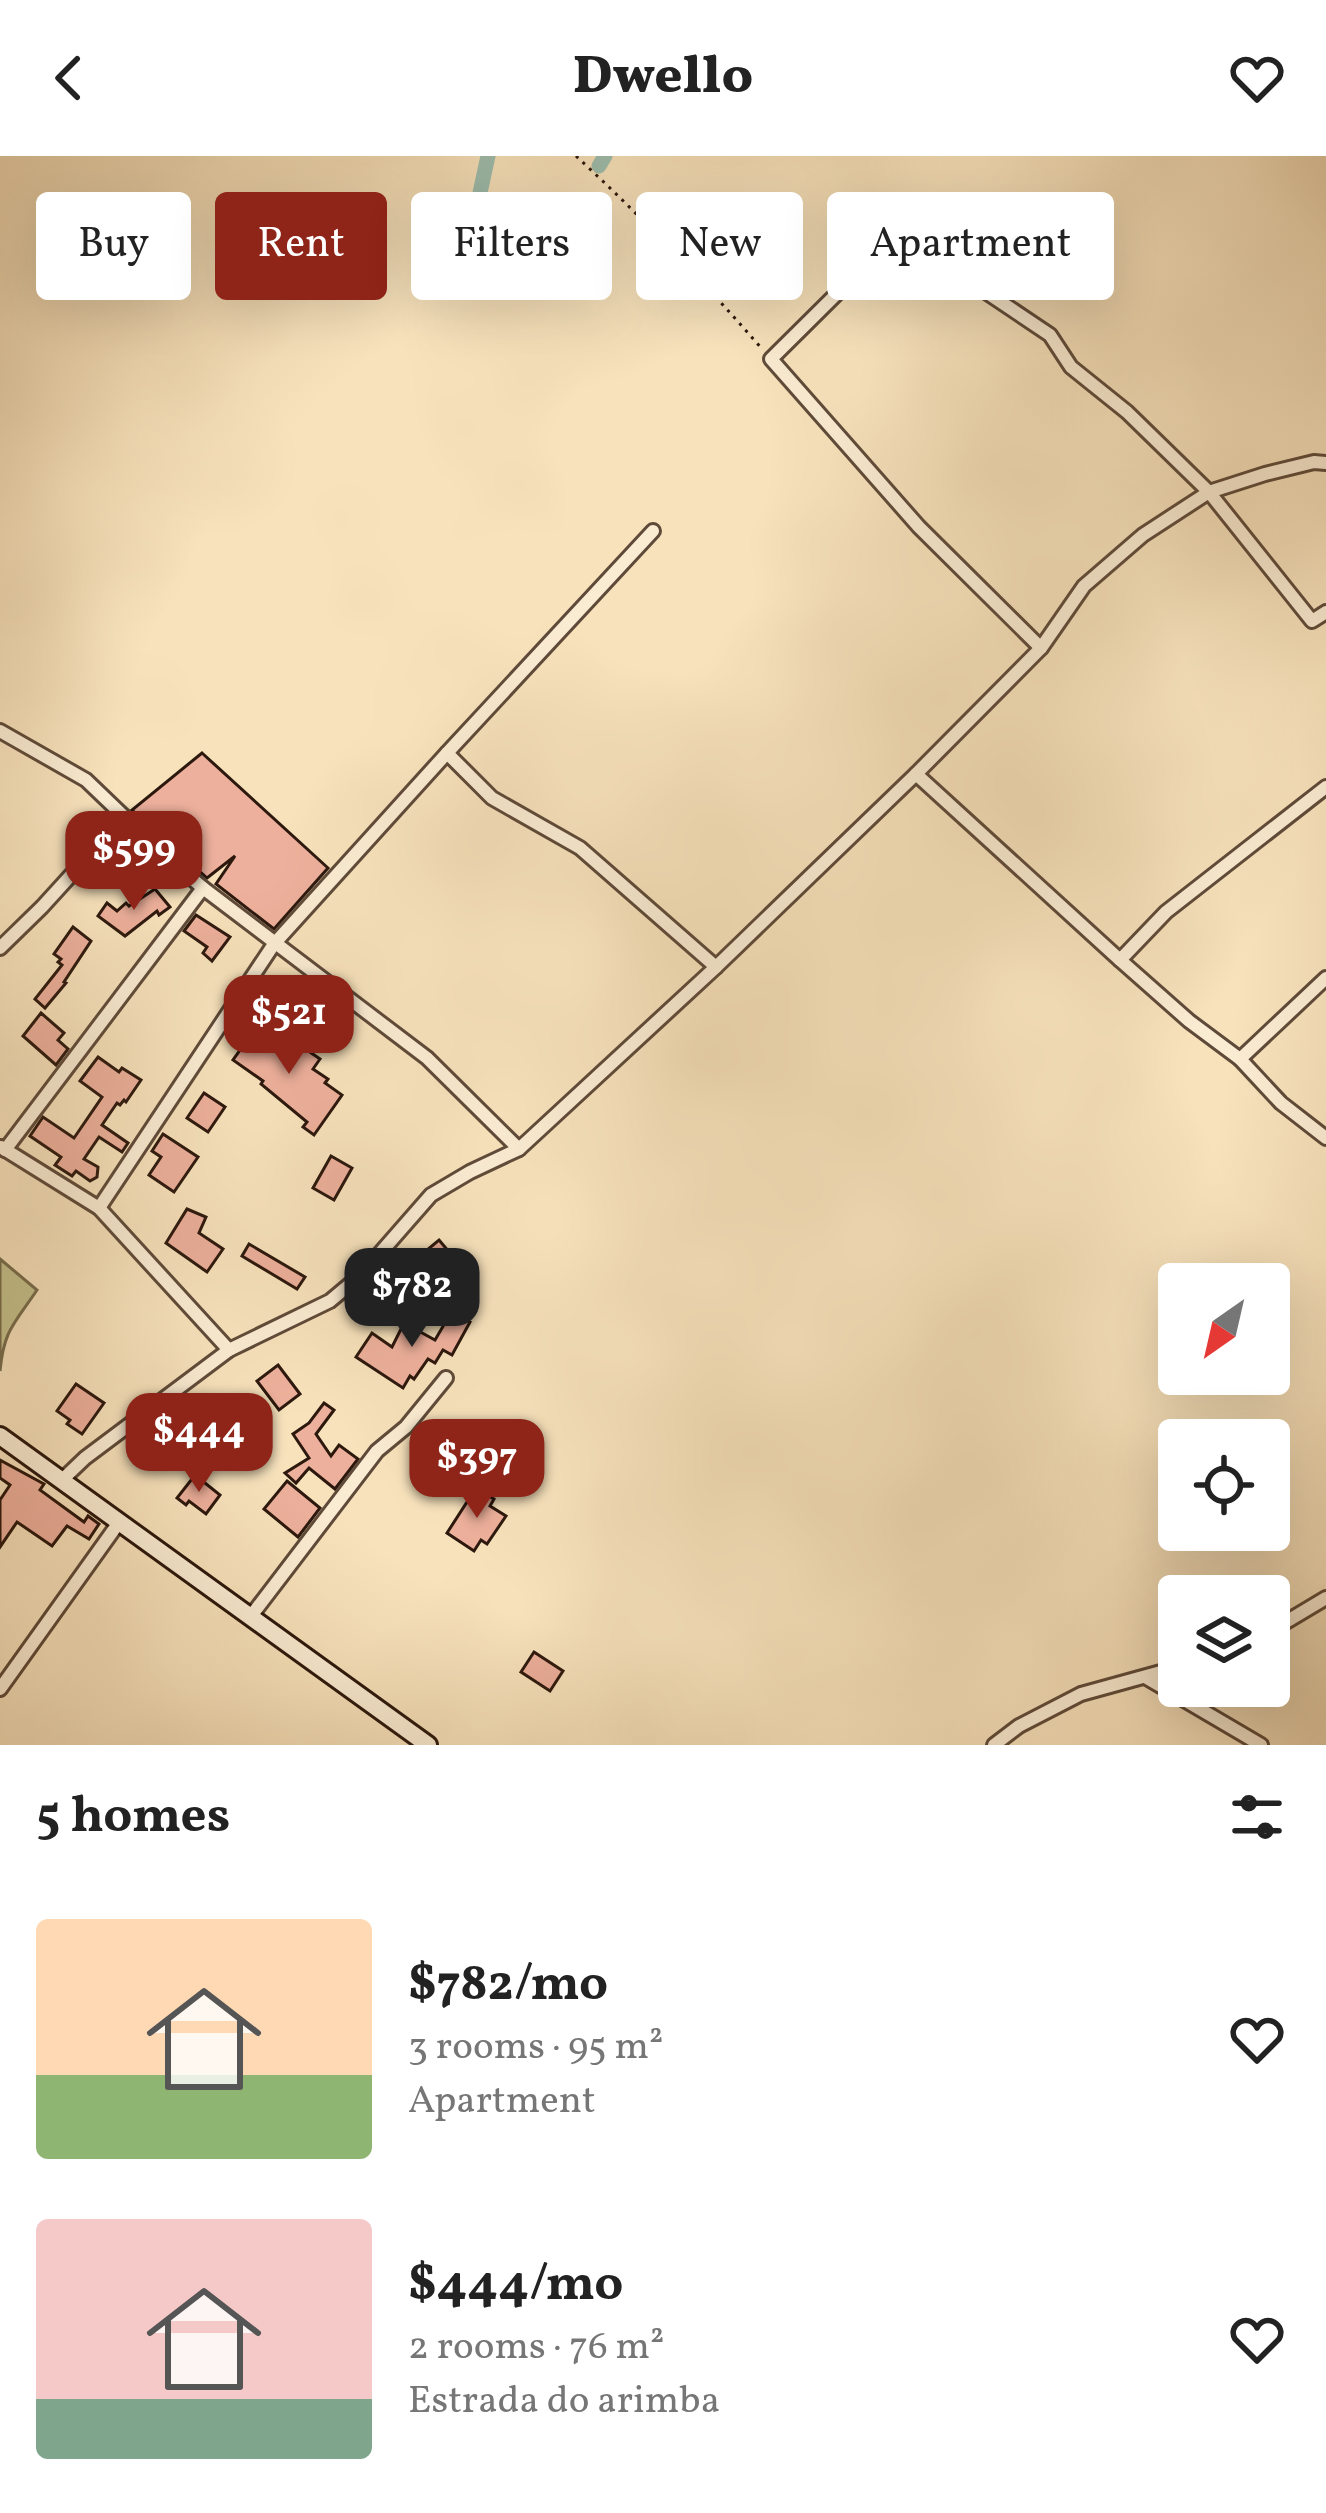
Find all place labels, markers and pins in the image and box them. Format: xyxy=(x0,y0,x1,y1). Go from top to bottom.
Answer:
pin: $599 xyxy=(63,811,205,913)
pin: $521 xyxy=(218,975,360,1077)
pin: $782 xyxy=(341,1248,483,1350)
pin: $444 xyxy=(128,1393,270,1495)
pin: $397 xyxy=(406,1419,548,1521)

